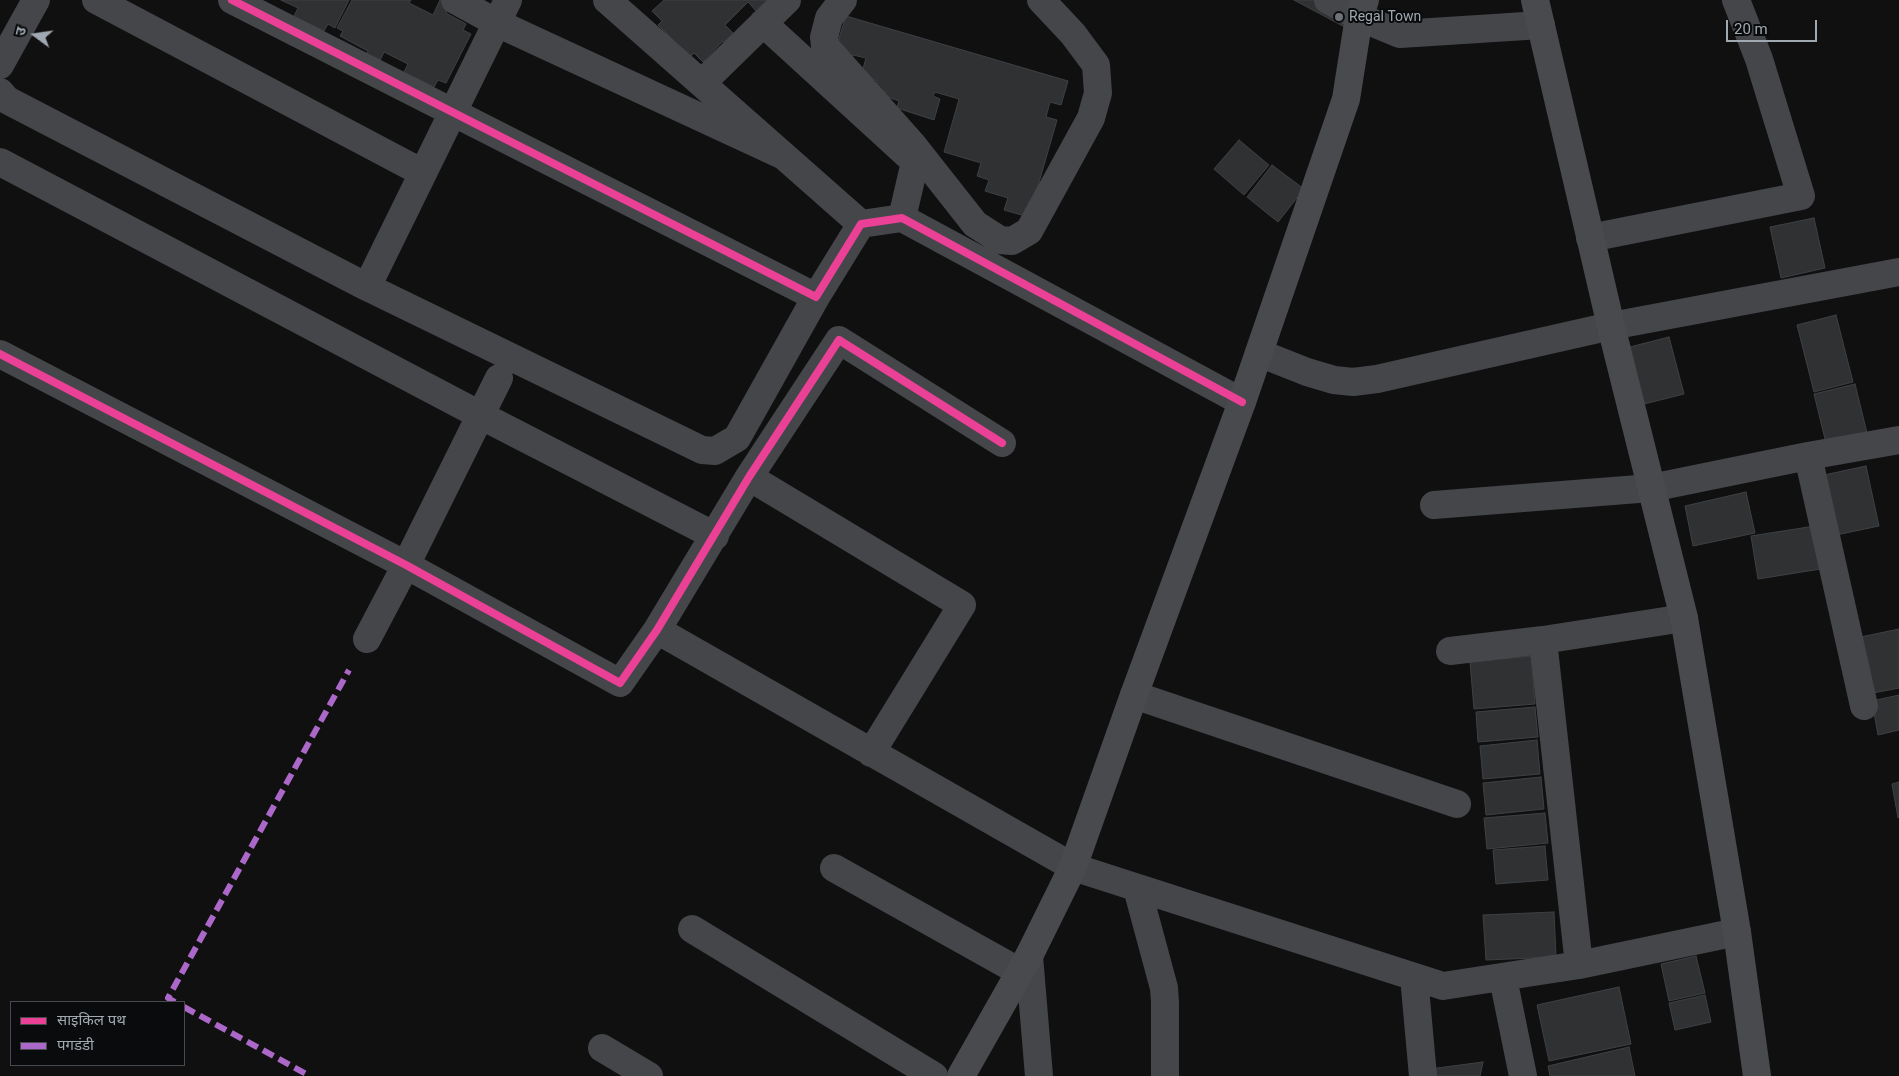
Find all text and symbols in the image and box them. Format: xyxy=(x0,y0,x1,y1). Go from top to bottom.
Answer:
place label: Regal Town xyxy=(1349,9,1421,25)
north arrow xyxy=(10,10,60,60)
scale bar xyxy=(1729,10,1820,42)
marker: Regal Town xyxy=(1333,11,1345,23)
text: 20 m xyxy=(1734,20,1768,38)
text: उ xyxy=(12,25,29,37)
legend xyxy=(10,1001,185,1066)
text: साइकिल पथ xyxy=(57,1011,126,1029)
text: पगडंडी xyxy=(57,1036,94,1054)

